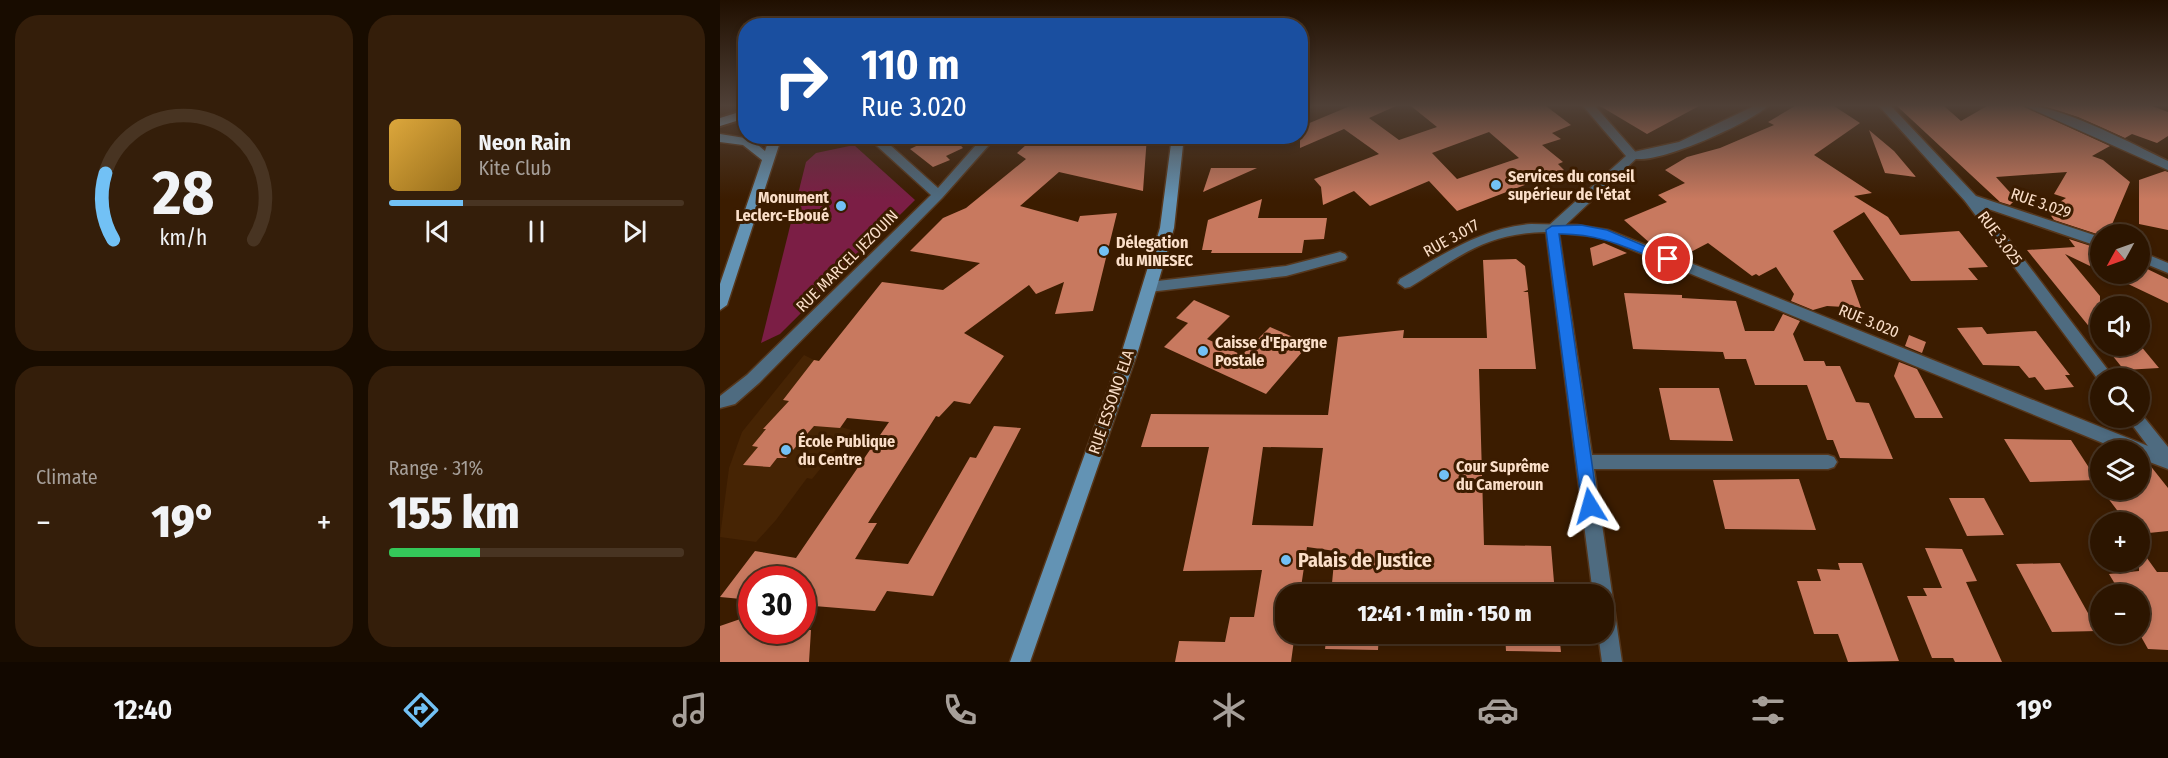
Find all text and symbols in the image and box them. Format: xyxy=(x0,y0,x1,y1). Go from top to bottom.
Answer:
text: 110 m xyxy=(861,40,960,90)
icon: right xyxy=(762,42,840,120)
text: Rue 3.020 xyxy=(861,91,967,123)
text: Neon Rain xyxy=(479,129,571,156)
text: 28 xyxy=(152,156,215,231)
text: Kite Club xyxy=(479,156,551,180)
place label: Services du conseil supérieur de l'état xyxy=(1508,167,1635,204)
marker: Services du conseil supérieur de l'état xyxy=(1489,178,1503,192)
street label: RUE 3.029 xyxy=(2008,184,2074,222)
place label: Monument Leclerc-Eboué xyxy=(735,188,829,225)
marker: Monument Leclerc-Eboué xyxy=(834,199,848,213)
street label: RUE MARCEL JEZOUIN xyxy=(792,206,902,316)
street label: RUE 3.025 xyxy=(1974,207,2026,269)
icon: previous xyxy=(421,215,454,248)
icon: pause xyxy=(520,215,553,248)
icon: next xyxy=(618,215,651,248)
street label: RUE 3.017 xyxy=(1420,215,1482,261)
north arrow xyxy=(2090,224,2150,284)
map controls xyxy=(2090,224,2150,644)
text: km/h xyxy=(160,226,208,252)
place label: Délegation du MINESEC xyxy=(1116,233,1194,270)
pin xyxy=(1642,233,1693,284)
icon: arrive xyxy=(1651,242,1684,275)
marker: Délegation du MINESEC xyxy=(1097,244,1111,258)
button: sound xyxy=(2090,296,2150,356)
street label: RUE 3.020 xyxy=(1836,300,1902,342)
place label: Caisse d'Epargne Postale xyxy=(1215,333,1327,370)
marker: Caisse d'Epargne Postale xyxy=(1196,344,1210,358)
street label: RUE ESSONO ELA xyxy=(1084,347,1138,457)
button: search xyxy=(2090,368,2150,428)
place label: École Publique du Centre xyxy=(798,431,895,469)
button: layers xyxy=(2090,440,2150,500)
marker: École Publique du Centre xyxy=(779,443,793,457)
text: Range · 31% xyxy=(389,456,483,480)
place label: Cour Suprême du Cameroun xyxy=(1456,457,1549,494)
text: Climate xyxy=(36,465,98,489)
marker: Cour Suprême du Cameroun xyxy=(1437,468,1451,482)
position arrow xyxy=(1558,474,1622,538)
text: 155 km xyxy=(389,486,520,540)
text: 19° xyxy=(152,495,216,549)
text: − xyxy=(36,503,51,543)
text: + xyxy=(316,503,332,543)
button: + xyxy=(2090,512,2150,572)
place label: Palais de Justice xyxy=(1298,548,1432,572)
marker: Palais de Justice xyxy=(1279,553,1293,567)
speed limit sign: 30 xyxy=(738,566,816,644)
button: − xyxy=(2090,584,2150,644)
text: 12:41 · 1 min · 150 m xyxy=(1358,600,1531,627)
icon: directions xyxy=(400,689,442,731)
icon: music xyxy=(669,689,711,731)
icon: phone xyxy=(939,689,981,731)
icon: climate xyxy=(1208,689,1250,731)
icon: car xyxy=(1477,689,1519,731)
icon: filters xyxy=(1747,689,1789,731)
text: 12:40 xyxy=(114,694,172,726)
text: 19° xyxy=(2016,694,2054,726)

